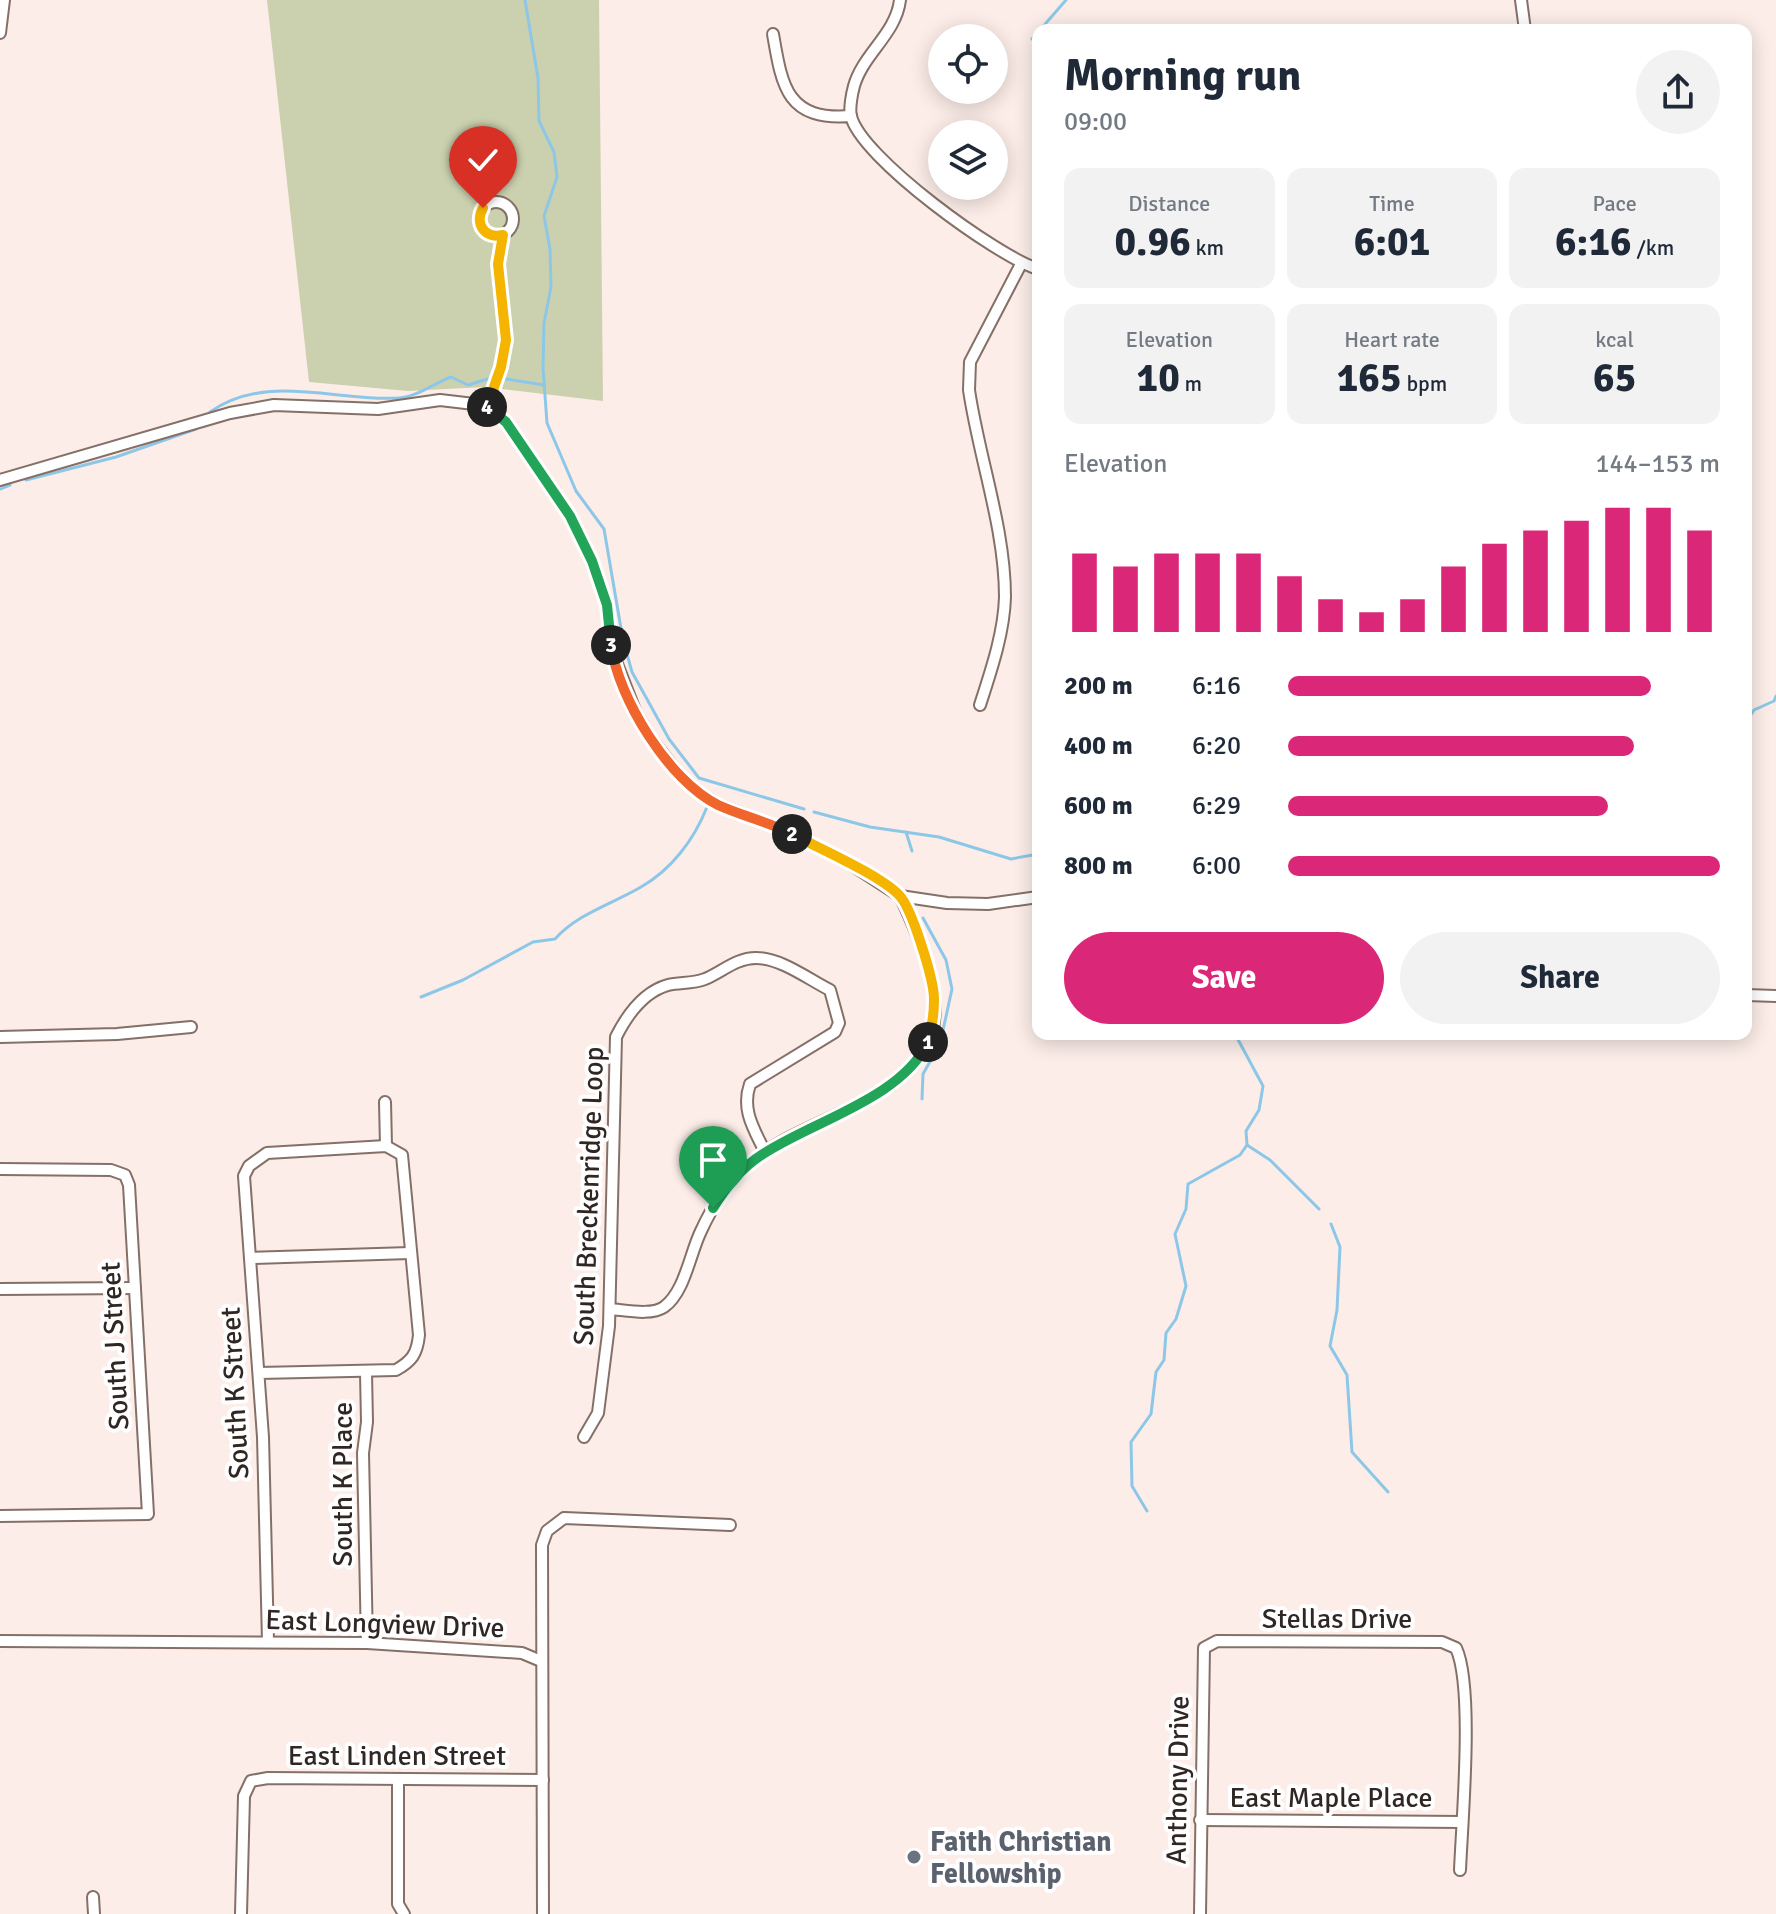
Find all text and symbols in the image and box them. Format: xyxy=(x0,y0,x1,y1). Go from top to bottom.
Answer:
map controls xyxy=(928,24,1008,200)
button: locate xyxy=(928,24,1008,104)
text: Morning run xyxy=(1064,49,1301,103)
button: share xyxy=(1636,50,1720,134)
text: 09:00 xyxy=(1064,106,1127,138)
button: layers xyxy=(928,120,1008,200)
pin xyxy=(449,126,517,208)
icon: check xyxy=(461,138,505,182)
text: Distance xyxy=(1128,190,1210,217)
text: Time xyxy=(1369,190,1415,217)
text: Pace xyxy=(1593,190,1637,217)
text: 0.96 xyxy=(1114,217,1191,267)
text: 6:01 xyxy=(1354,217,1430,267)
text: 6:16 xyxy=(1555,217,1632,267)
text: km xyxy=(1191,234,1224,261)
text: /km xyxy=(1632,234,1674,261)
text: Elevation xyxy=(1126,326,1213,353)
text: Heart rate xyxy=(1344,326,1440,353)
text: kcal xyxy=(1595,326,1634,353)
text: 10 xyxy=(1137,353,1180,403)
text: 165 xyxy=(1337,353,1402,403)
text: 65 xyxy=(1593,353,1636,403)
text: m xyxy=(1180,370,1202,397)
text: bpm xyxy=(1402,370,1447,397)
pin: 4 xyxy=(467,387,507,427)
text: 4 xyxy=(481,393,493,420)
text: Elevation xyxy=(1064,448,1168,480)
text: 144–153 m xyxy=(1596,448,1720,480)
pin: 3 xyxy=(591,625,631,665)
text: 3 xyxy=(605,631,617,658)
text: 200 m xyxy=(1064,670,1133,702)
text: 6:16 xyxy=(1192,670,1241,702)
text: 400 m xyxy=(1064,730,1133,762)
text: 6:20 xyxy=(1192,730,1241,762)
text: 600 m xyxy=(1064,790,1133,822)
text: 6:29 xyxy=(1192,790,1241,822)
pin: 2 xyxy=(772,814,812,854)
text: 2 xyxy=(786,820,798,847)
text: 800 m xyxy=(1064,850,1133,882)
text: 6:00 xyxy=(1192,850,1241,882)
button: Save xyxy=(1064,932,1384,1024)
button: Share xyxy=(1400,932,1720,1024)
pin: 1 xyxy=(908,1022,948,1062)
text: 1 xyxy=(922,1028,934,1055)
street label: South Breckenridge Loop xyxy=(567,1046,611,1346)
pin xyxy=(679,1126,747,1208)
icon: arrive xyxy=(691,1138,735,1182)
street label: South J Street xyxy=(94,1261,136,1431)
street label: South K Street xyxy=(213,1306,256,1480)
street label: South K Place xyxy=(326,1402,360,1566)
street label: Stellas Drive xyxy=(1262,1602,1412,1636)
street label: East Longview Drive xyxy=(265,1603,505,1645)
street label: Anthony Drive xyxy=(1160,1695,1196,1865)
street label: East Linden Street xyxy=(288,1739,506,1773)
street label: East Maple Place xyxy=(1229,1781,1433,1815)
place label: Faith Christian Fellowship xyxy=(930,1825,1112,1891)
marker: Faith Christian Fellowship xyxy=(905,1848,923,1866)

